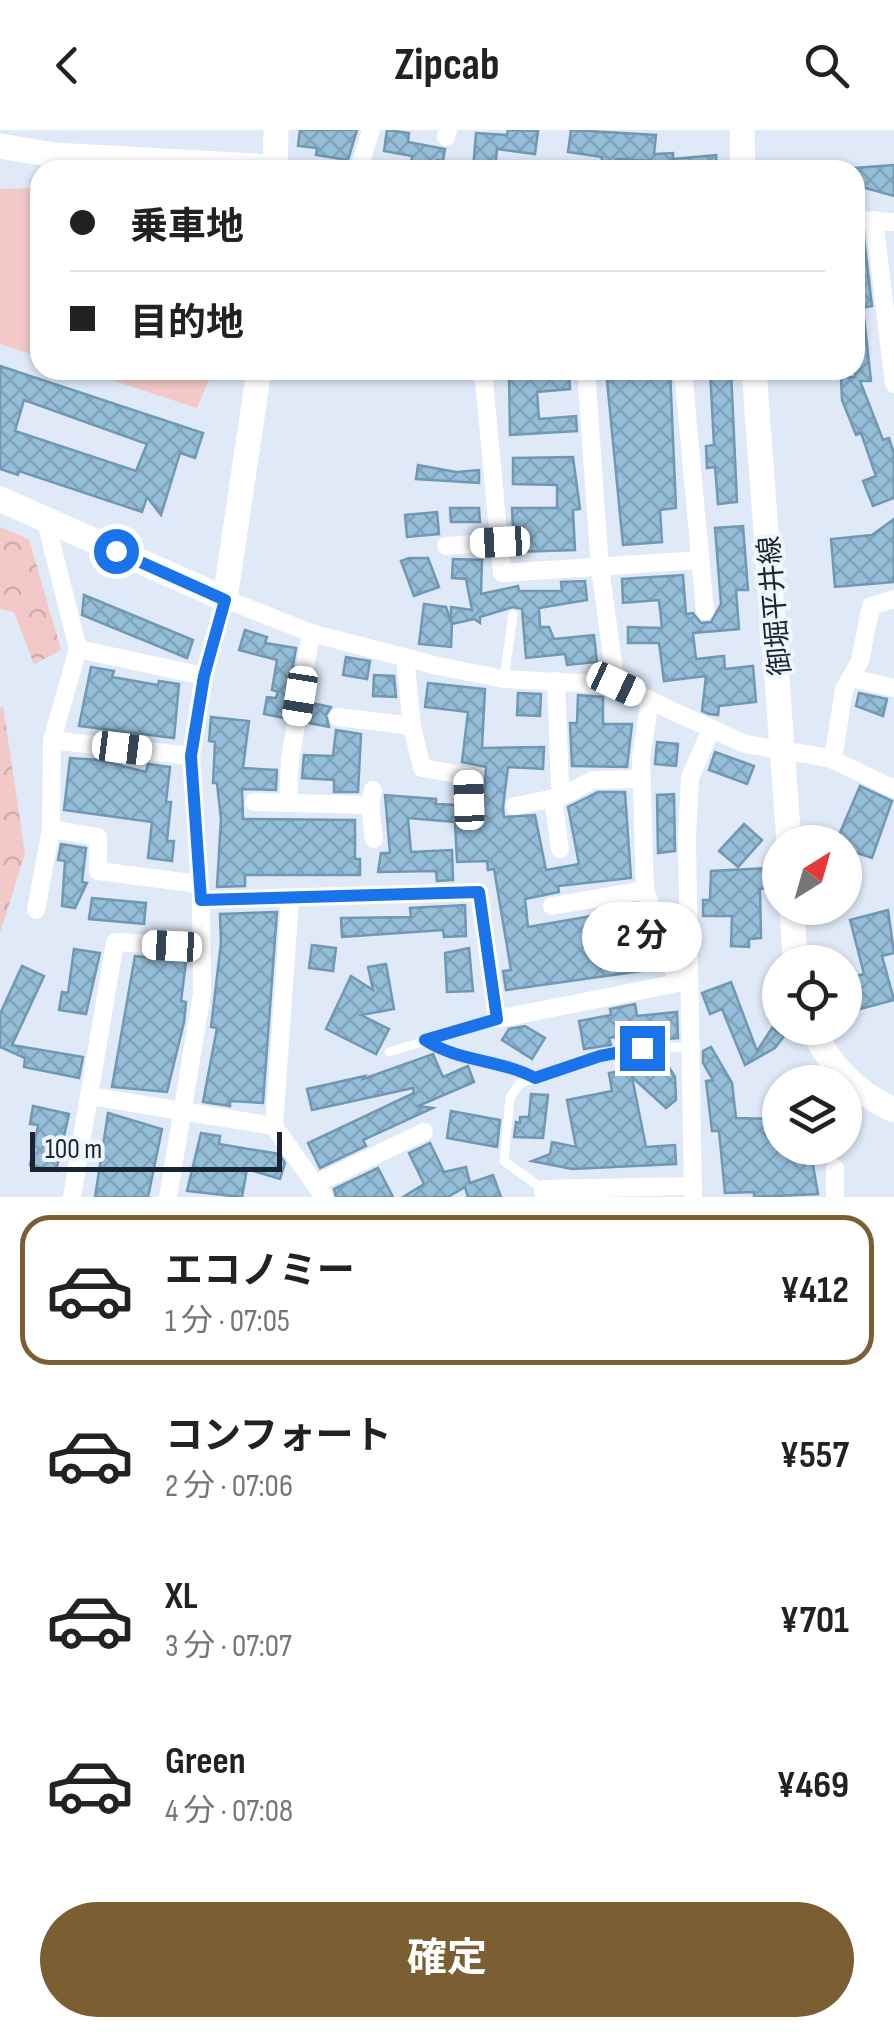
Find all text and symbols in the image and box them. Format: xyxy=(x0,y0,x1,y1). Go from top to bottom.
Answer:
icon: back xyxy=(40,38,95,93)
text: Zipcab xyxy=(394,38,500,93)
icon: search xyxy=(799,38,854,93)
text: 乗車地 xyxy=(130,205,244,250)
text: 目的地 xyxy=(130,301,244,346)
car xyxy=(469,525,531,559)
route start xyxy=(94,529,139,574)
street label: 御堀平井線 xyxy=(753,535,798,677)
car xyxy=(582,658,650,710)
car xyxy=(280,664,320,728)
car xyxy=(90,729,154,767)
car xyxy=(453,769,485,831)
north arrow xyxy=(762,825,862,925)
map controls xyxy=(762,825,862,1165)
callout: 2 分 xyxy=(582,903,702,973)
text: 2 分 xyxy=(616,917,668,956)
car xyxy=(141,929,203,963)
button: locate xyxy=(762,945,862,1045)
route end xyxy=(620,1026,665,1071)
button: layers xyxy=(762,1065,862,1165)
scale bar xyxy=(30,1127,282,1172)
text: 100 m xyxy=(45,1133,102,1166)
icon: car xyxy=(45,1245,135,1335)
text: エコノミー xyxy=(165,1249,355,1294)
text: ¥412 xyxy=(780,1268,849,1313)
text: 1 分 · 07:05 xyxy=(165,1302,290,1341)
icon: car xyxy=(45,1410,135,1500)
text: コンフォート xyxy=(165,1414,392,1459)
text: ¥557 xyxy=(780,1433,849,1478)
text: 2 分 · 07:06 xyxy=(165,1467,293,1506)
text: XL xyxy=(165,1574,198,1619)
icon: car xyxy=(45,1575,135,1665)
text: ¥701 xyxy=(780,1598,849,1643)
text: 3 分 · 07:07 xyxy=(165,1627,292,1666)
text: Green xyxy=(165,1739,246,1784)
icon: car xyxy=(45,1740,135,1830)
text: ¥469 xyxy=(777,1763,849,1808)
text: 4 分 · 07:08 xyxy=(165,1792,293,1831)
button: 確定 xyxy=(40,1902,854,2017)

